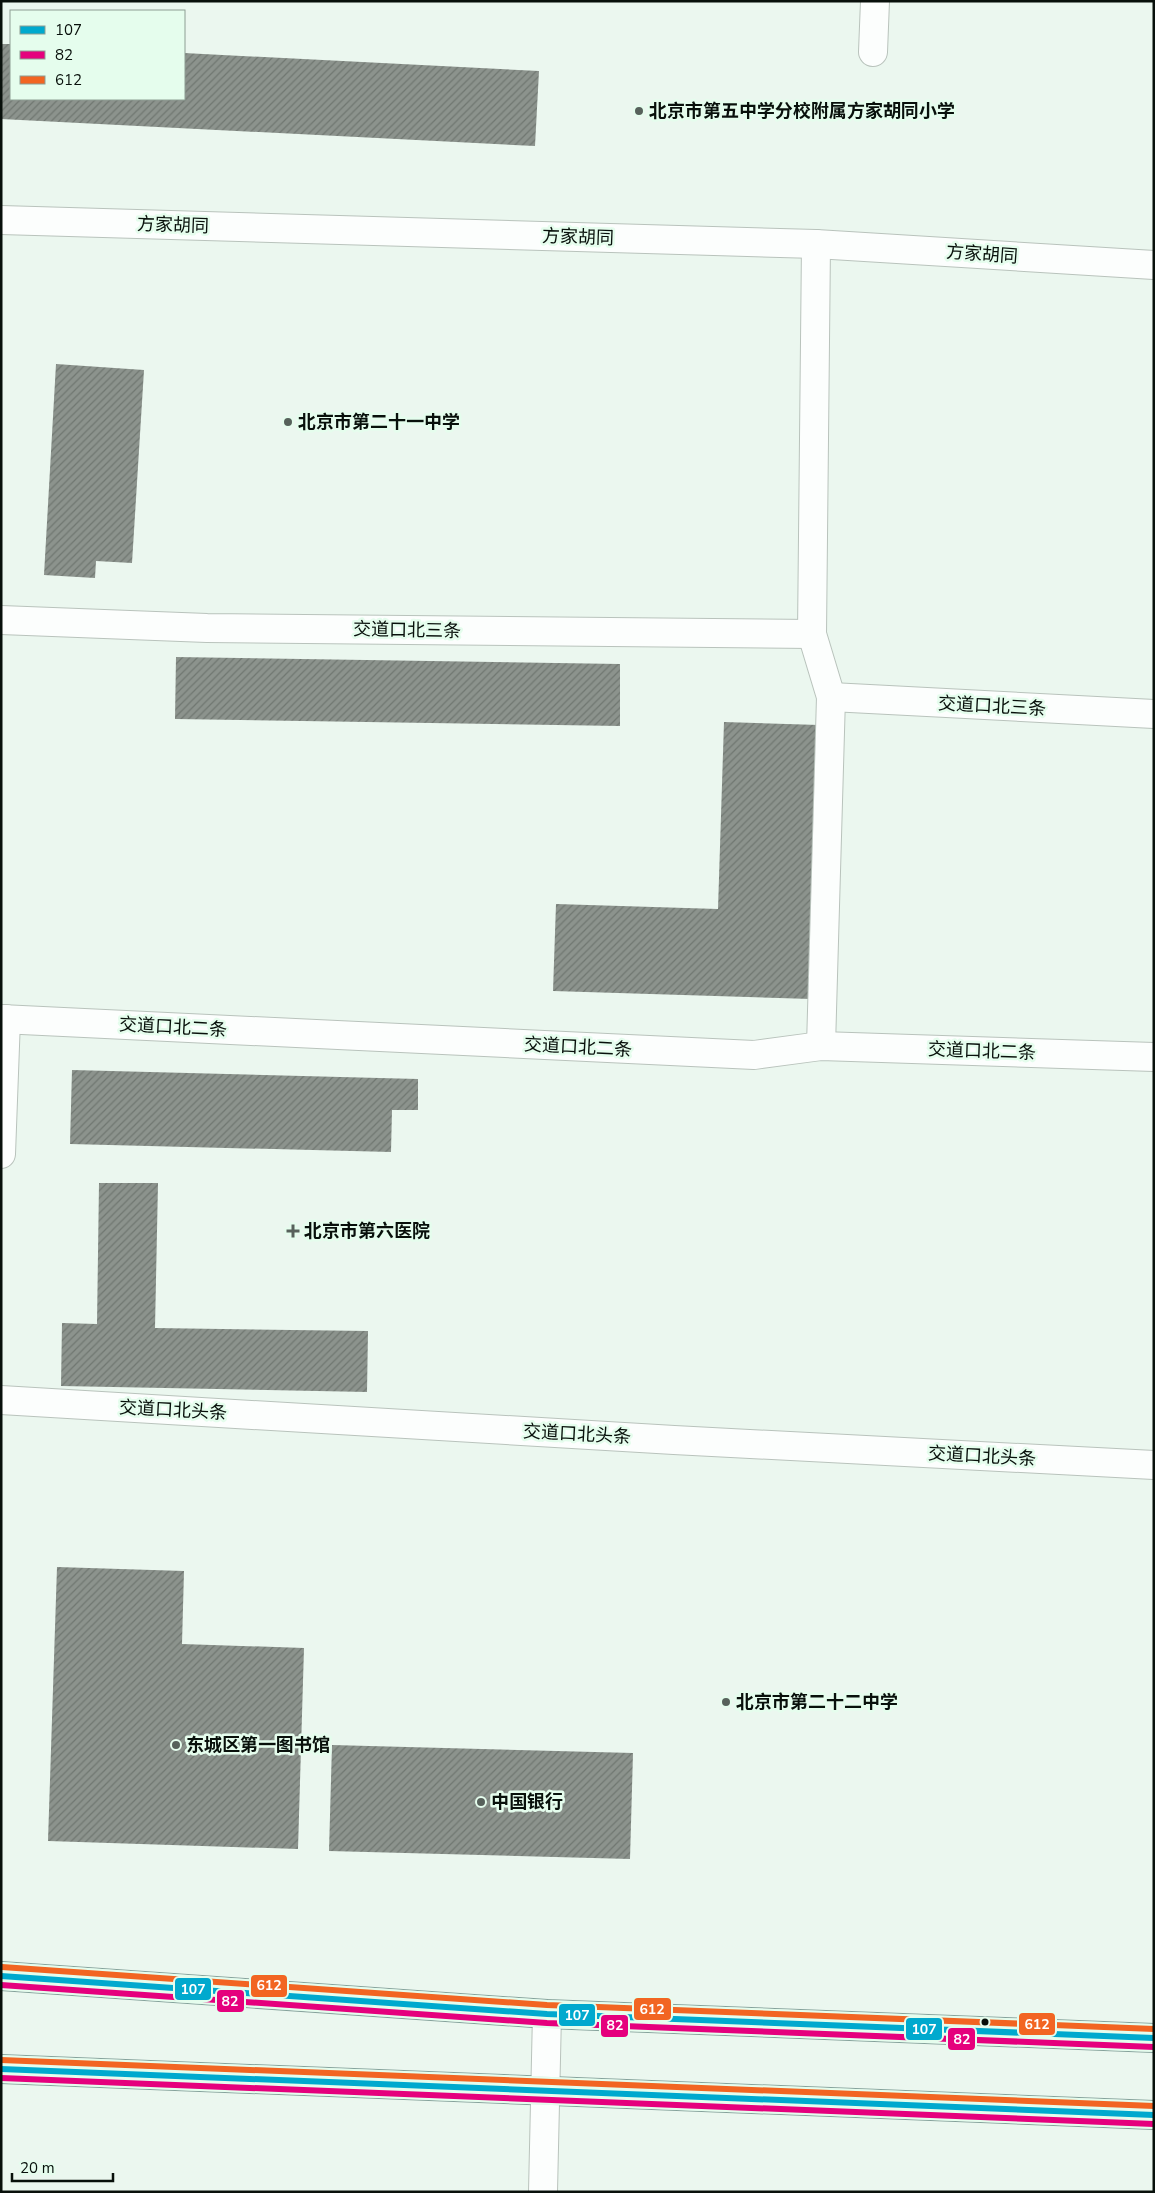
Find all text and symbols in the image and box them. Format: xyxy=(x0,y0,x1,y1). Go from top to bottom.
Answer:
legend xyxy=(10,10,185,100)
text: 107 xyxy=(55,20,82,40)
text: 82 xyxy=(55,45,73,65)
text: 612 xyxy=(55,70,82,90)
place label: 北京市第五中学分校附属方家胡同小学 xyxy=(649,99,955,123)
marker: 北京市第五中学分校附属方家胡同小学 xyxy=(633,105,645,117)
street label: 方家胡同 xyxy=(137,212,209,238)
street label: 方家胡同 xyxy=(542,224,614,250)
street label: 方家胡同 xyxy=(945,240,1019,268)
place label: 北京市第二十一中学 xyxy=(298,410,460,434)
marker: 北京市第二十一中学 xyxy=(282,416,294,428)
street label: 交道口北三条 xyxy=(353,617,461,643)
street label: 交道口北三条 xyxy=(937,691,1047,721)
street label: 交道口北二条 xyxy=(118,1012,228,1042)
street label: 交道口北二条 xyxy=(523,1032,633,1062)
street label: 交道口北二条 xyxy=(928,1037,1036,1065)
place label: 北京市第六医院 xyxy=(304,1219,430,1243)
marker: 北京市第六医院 xyxy=(286,1224,300,1238)
street label: 交道口北头条 xyxy=(118,1395,228,1425)
street label: 交道口北头条 xyxy=(522,1419,632,1449)
street label: 交道口北头条 xyxy=(927,1441,1037,1471)
place label: 北京市第二十二中学 xyxy=(736,1690,898,1714)
marker: 北京市第二十二中学 xyxy=(720,1696,732,1708)
place label: 东城区第一图书馆 xyxy=(186,1733,330,1757)
marker: 东城区第一图书馆 xyxy=(170,1739,182,1751)
place label: 中国银行 xyxy=(491,1790,563,1814)
marker: 中国银行 xyxy=(475,1796,487,1808)
line badge: 612 xyxy=(250,1974,288,1998)
text: 612 xyxy=(256,1976,282,1995)
line badge: 107 xyxy=(174,1977,212,2001)
text: 107 xyxy=(180,1980,206,1999)
line badge: 82 xyxy=(216,1989,245,2013)
text: 82 xyxy=(222,1992,238,2011)
line badge: 612 xyxy=(633,1997,672,2021)
text: 612 xyxy=(639,2000,665,2019)
line badge: 107 xyxy=(558,2003,596,2027)
text: 107 xyxy=(564,2006,590,2025)
line badge: 612 xyxy=(1018,2012,1056,2036)
line badge: 82 xyxy=(600,2014,629,2038)
text: 612 xyxy=(1024,2015,1050,2034)
text: 82 xyxy=(607,2016,623,2035)
line badge: 107 xyxy=(905,2017,943,2041)
unlabelled marker xyxy=(980,2017,990,2027)
text: 107 xyxy=(911,2020,937,2039)
line badge: 82 xyxy=(947,2027,976,2051)
text: 82 xyxy=(954,2030,970,2049)
scale bar xyxy=(12,2150,114,2182)
text: 20 m xyxy=(20,2158,55,2178)

